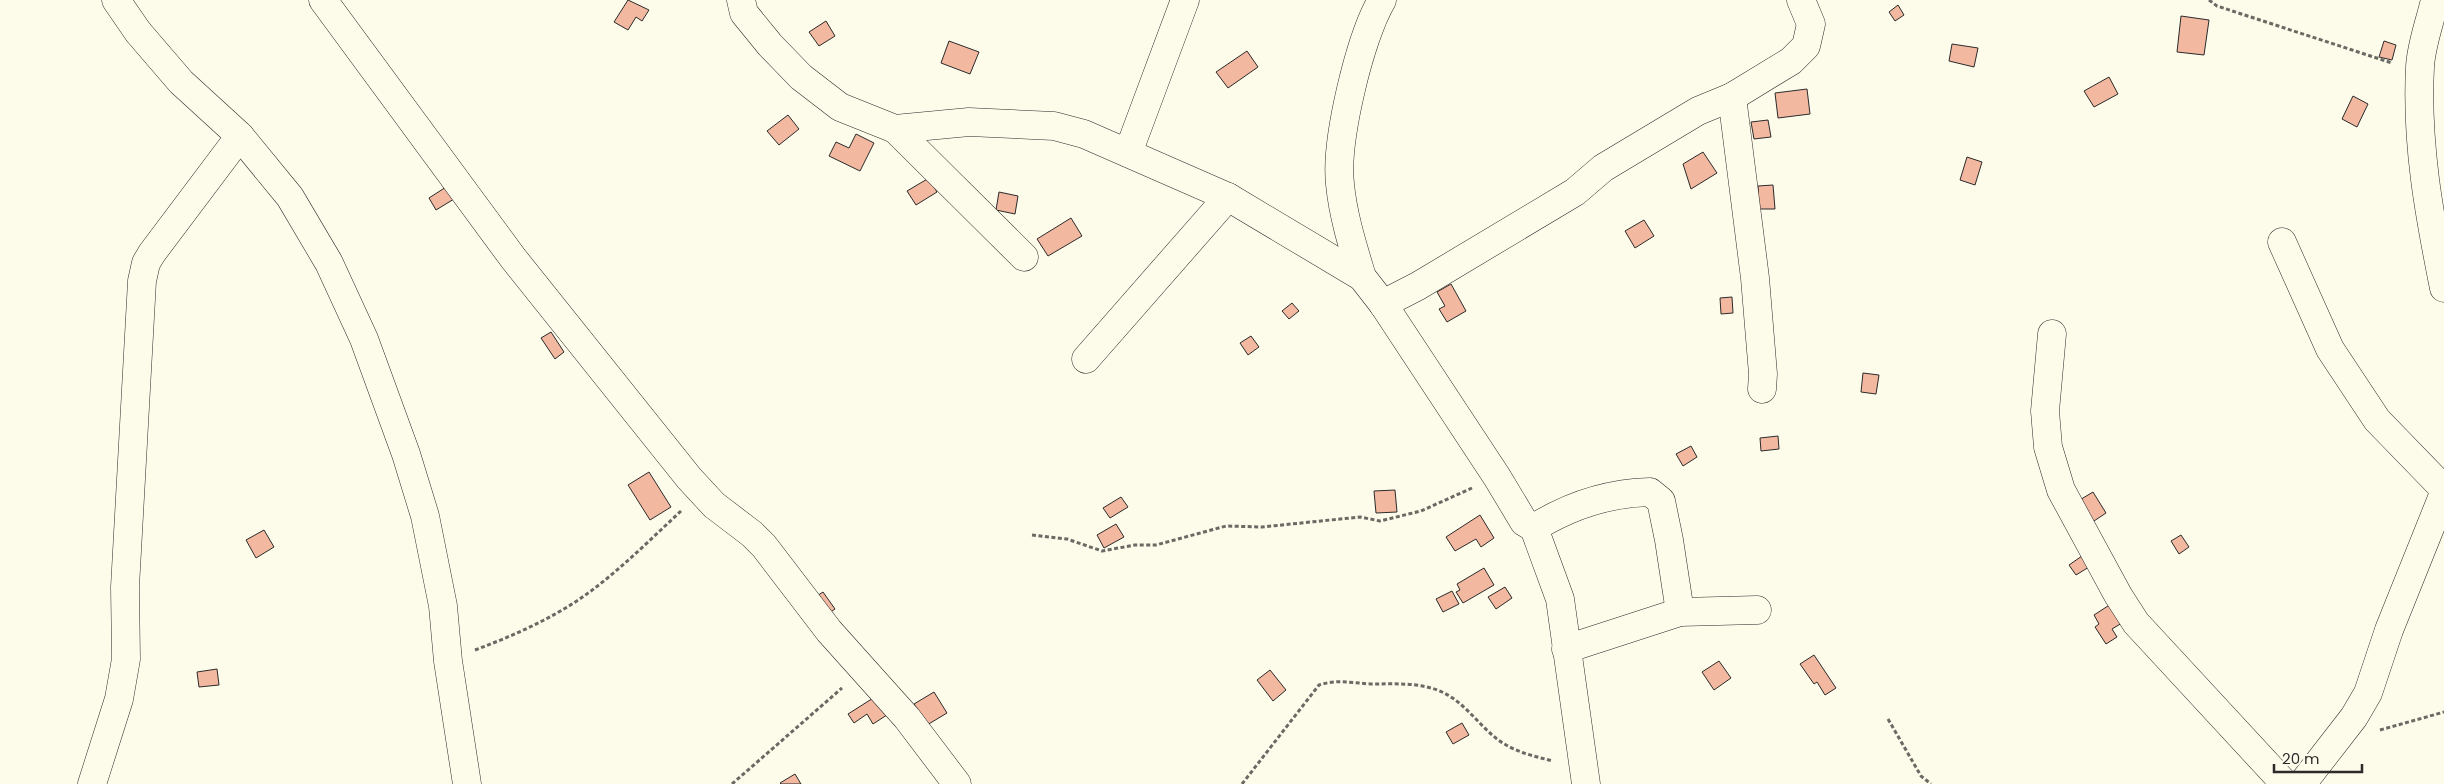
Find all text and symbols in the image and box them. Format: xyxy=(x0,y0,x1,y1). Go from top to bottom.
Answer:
scale bar xyxy=(2274,742,2362,774)
text: 20 m xyxy=(2282,748,2320,769)

